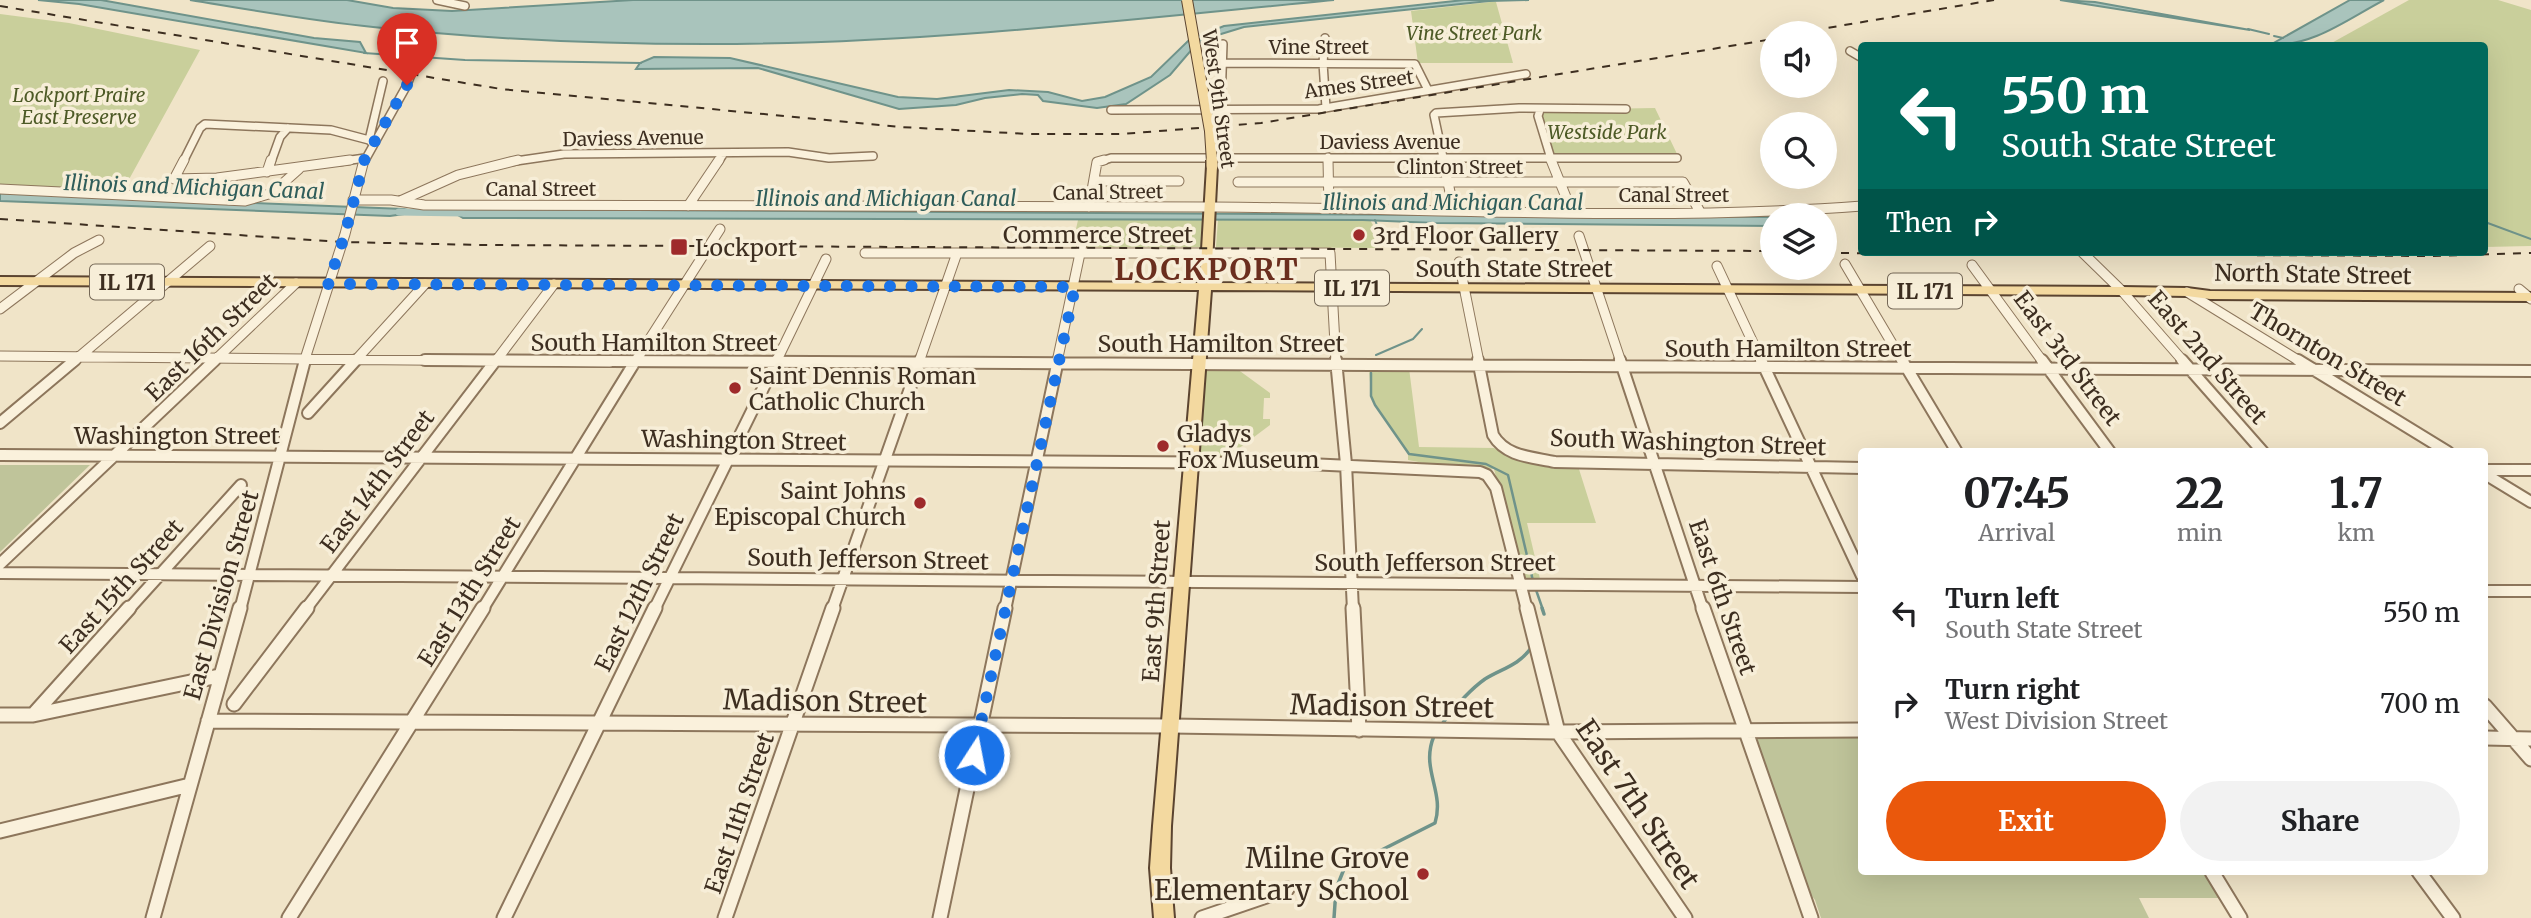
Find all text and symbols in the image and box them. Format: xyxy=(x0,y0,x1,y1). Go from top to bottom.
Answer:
pin xyxy=(377,13,437,85)
park label: Vine Street Park xyxy=(1406,21,1543,45)
map controls xyxy=(1760,21,1837,280)
button: sound xyxy=(1760,21,1837,98)
icon: arrive xyxy=(388,24,426,62)
street label: West 9th Street xyxy=(1197,27,1241,170)
street label: Vine Street xyxy=(1268,35,1370,59)
street label: Ames Street xyxy=(1302,64,1416,104)
text: 550 m xyxy=(2001,65,2149,126)
icon: left xyxy=(1886,70,1977,161)
park label: Lockport Praire East Preserve xyxy=(13,83,146,129)
button: search xyxy=(1760,112,1837,189)
park label: Westside Park xyxy=(1547,120,1667,144)
street label: Daviess Avenue xyxy=(562,125,704,151)
text: South State Street xyxy=(2001,126,2276,166)
street label: Daviess Avenue xyxy=(1319,130,1461,154)
street label: Clinton Street xyxy=(1397,155,1524,179)
water label: Illinois and Michigan Canal xyxy=(63,169,325,205)
street label: Canal Street xyxy=(486,177,597,201)
street label: Canal Street xyxy=(1053,179,1164,205)
street label: Canal Street xyxy=(1619,183,1730,207)
water label: Illinois and Michigan Canal xyxy=(755,185,1017,212)
water label: Illinois and Michigan Canal xyxy=(1322,189,1584,216)
button: layers xyxy=(1760,203,1837,280)
icon: right xyxy=(1966,203,2004,241)
text: Then xyxy=(1886,206,1952,239)
street label: Commerce Street xyxy=(1003,220,1193,249)
place label: 3rd Floor Gallery xyxy=(1373,221,1559,250)
marker: 3rd Floor Gallery xyxy=(1351,227,1367,243)
place label: Lockport xyxy=(695,233,797,262)
marker: Lockport xyxy=(669,237,689,257)
district label: LOCKPORT xyxy=(1114,250,1300,288)
street label: South State Street xyxy=(1415,254,1613,283)
street label: North State Street xyxy=(2214,258,2412,290)
road number: IL 171 xyxy=(90,264,164,300)
street label: East 16th Street xyxy=(139,267,283,407)
road number: IL 171 xyxy=(1315,270,1389,306)
road number: IL 171 xyxy=(1888,274,1962,308)
street label: East 2nd Street xyxy=(2142,284,2274,430)
street label: East 3rd Street xyxy=(2008,285,2128,431)
street label: Thornton Street xyxy=(2244,296,2412,412)
street label: South Hamilton Street xyxy=(530,328,778,357)
street label: South Hamilton Street xyxy=(1097,329,1345,358)
street label: South Hamilton Street xyxy=(1664,334,1912,363)
place label: Saint Dennis Roman Catholic Church xyxy=(749,361,976,416)
marker: Saint Dennis Roman Catholic Church xyxy=(727,380,743,396)
street label: East 14th Street xyxy=(314,404,440,558)
place label: Gladys Fox Museum xyxy=(1177,419,1320,474)
street label: Washington Street xyxy=(73,421,280,450)
street label: South Washington Street xyxy=(1549,423,1827,461)
street label: Washington Street xyxy=(640,424,847,456)
marker: Gladys Fox Museum xyxy=(1155,438,1171,454)
text: 07:45 xyxy=(1963,467,2070,519)
text: 22 xyxy=(2175,467,2224,519)
text: 1.7 xyxy=(2329,467,2383,519)
place label: Saint Johns Episcopal Church xyxy=(714,476,906,531)
street label: East Division Street xyxy=(177,487,265,703)
marker: Saint Johns Episcopal Church xyxy=(912,495,928,511)
street label: East 12th Street xyxy=(588,508,690,676)
street label: East 13th Street xyxy=(411,511,527,671)
street label: East 15th Street xyxy=(53,513,189,659)
street label: East 6th Street xyxy=(1683,515,1763,679)
text: Arrival xyxy=(1978,518,2055,547)
text: min xyxy=(2177,518,2223,547)
text: km xyxy=(2337,518,2375,547)
street label: East 9th Street xyxy=(1136,519,1176,683)
street label: South Jefferson Street xyxy=(747,542,989,576)
street label: South Jefferson Street xyxy=(1314,548,1556,577)
text: Turn left xyxy=(1945,582,2059,615)
icon: left xyxy=(1886,594,1924,632)
text: 550 m xyxy=(2383,596,2460,629)
text: South State Street xyxy=(1945,615,2143,644)
text: Turn right xyxy=(1945,673,2080,706)
street label: Madison Street xyxy=(723,681,928,721)
icon: right xyxy=(1886,685,1924,723)
street label: Madison Street xyxy=(1290,686,1495,726)
text: 700 m xyxy=(2380,687,2460,720)
text: West Division Street xyxy=(1945,706,2168,735)
street label: East 7th Street xyxy=(1568,712,1708,896)
position arrow xyxy=(937,718,1011,792)
street label: East 11th Street xyxy=(698,729,780,897)
button: Exit xyxy=(1886,781,2166,861)
button: Share xyxy=(2180,781,2460,861)
place label: Milne Grove Elementary School xyxy=(1154,840,1409,908)
marker: Milne Grove Elementary School xyxy=(1415,866,1431,882)

